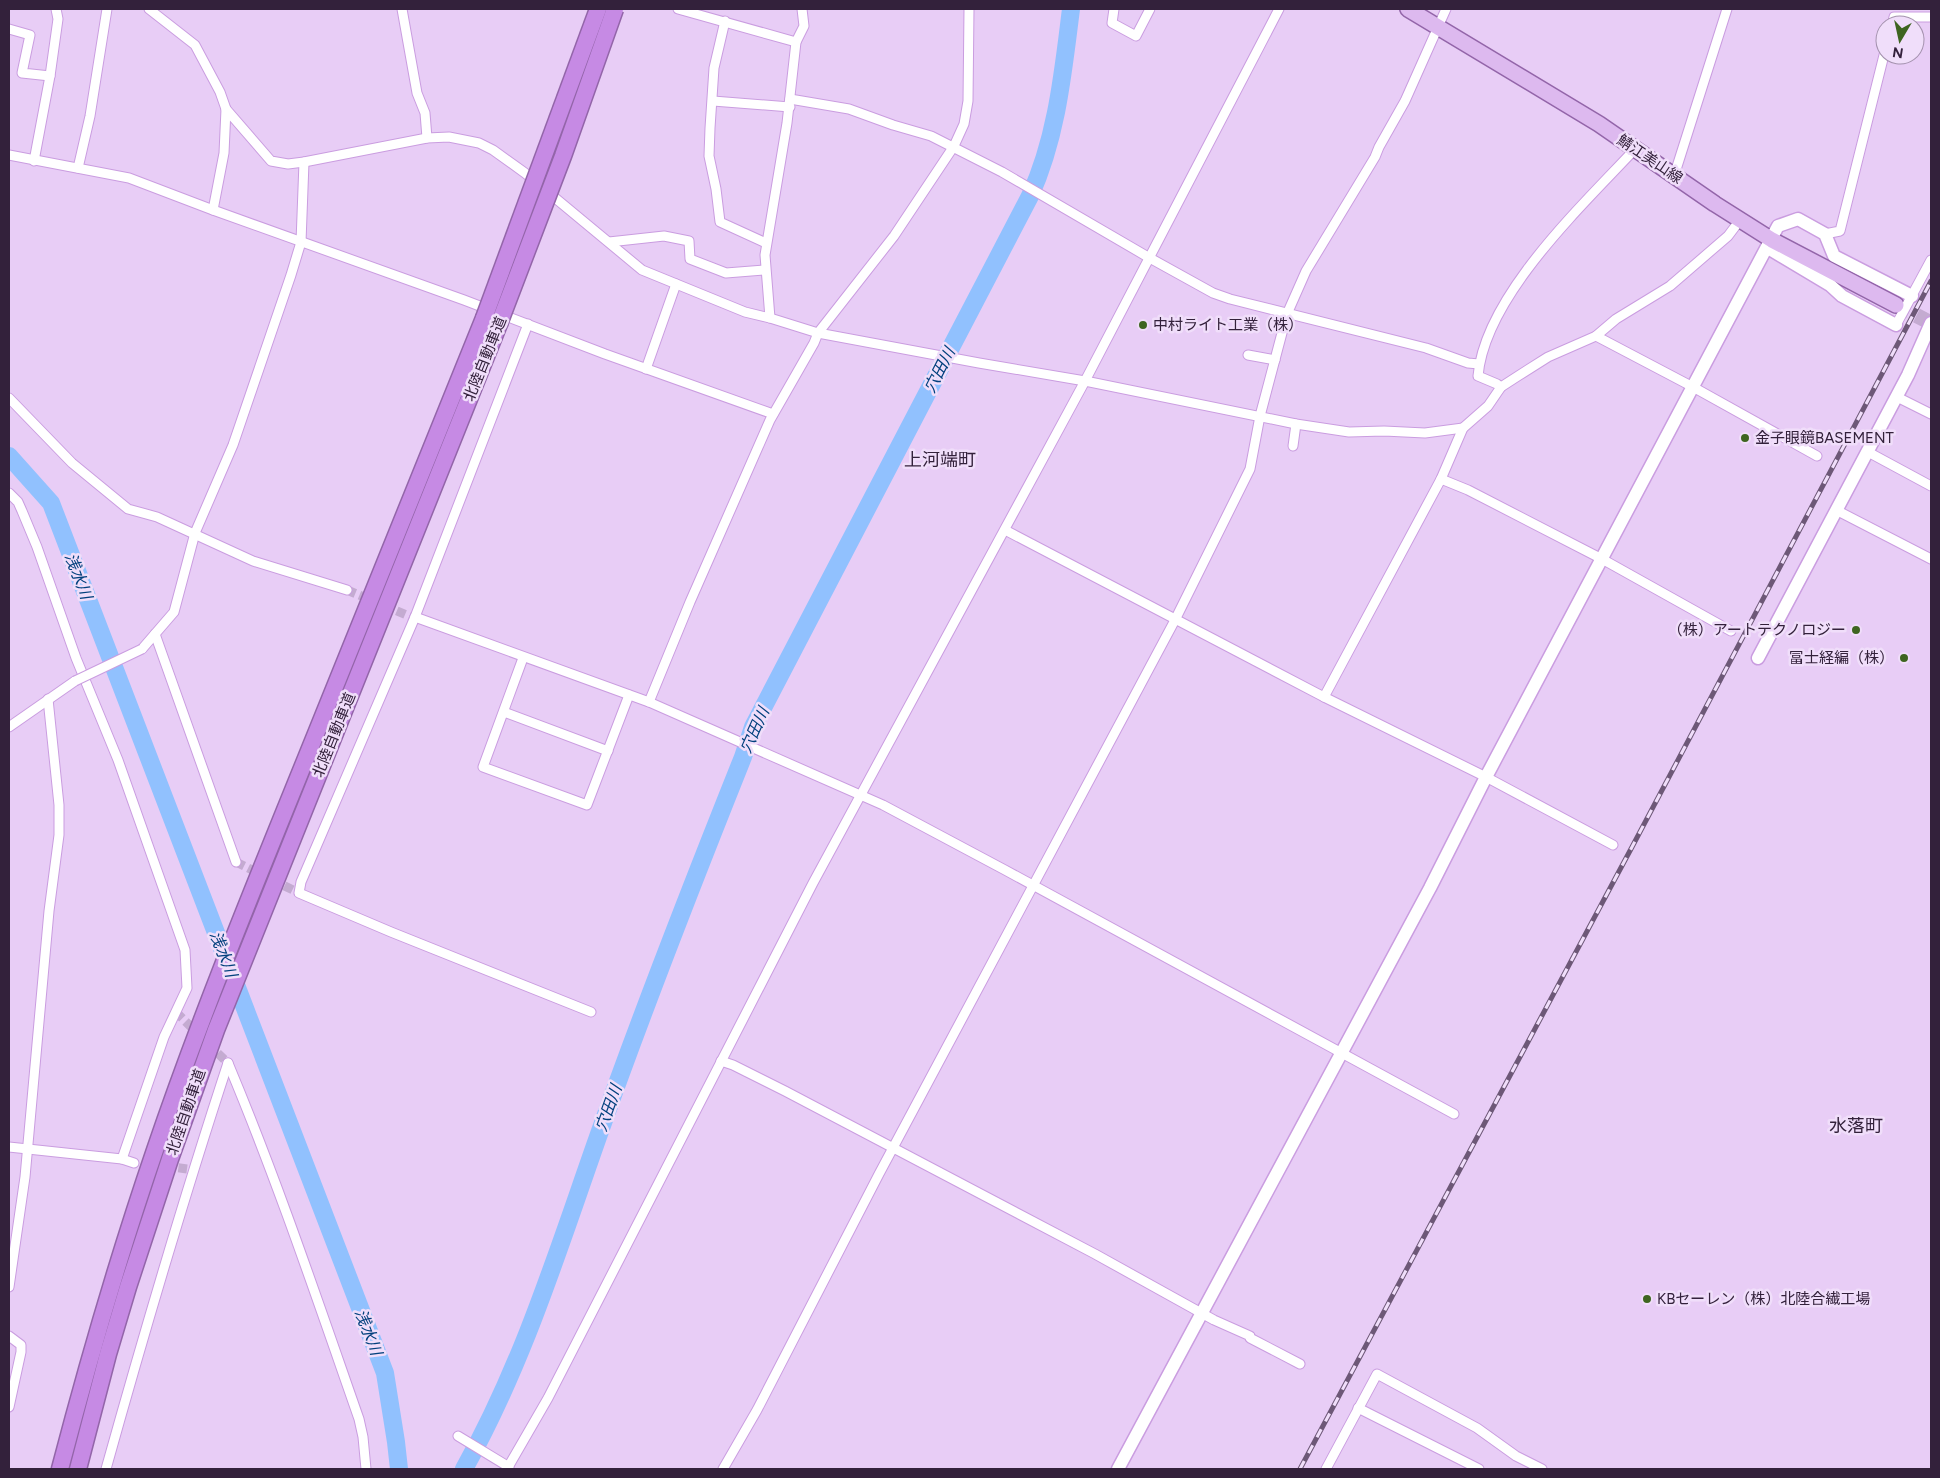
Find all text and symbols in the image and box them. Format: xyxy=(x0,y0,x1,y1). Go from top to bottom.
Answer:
north arrow xyxy=(1875,15,1925,65)
text: N xyxy=(1891,43,1905,62)
street label: 鯖江美山線 xyxy=(1614,131,1686,187)
street label: 北陸自動車道 xyxy=(460,314,510,404)
place label: 中村ライト工業（株） xyxy=(1153,316,1303,334)
marker: 中村ライト工業（株） xyxy=(1137,319,1149,331)
water label: 穴田川 xyxy=(920,343,960,396)
place label: 金子眼鏡BASEMENT xyxy=(1755,429,1895,447)
marker: 金子眼鏡BASEMENT xyxy=(1739,432,1751,444)
district label: 上河端町 xyxy=(904,449,976,471)
water label: 浅水川 xyxy=(61,550,97,604)
place label: （株）アートテクノロジー xyxy=(1668,621,1846,639)
marker: （株）アートテクノロジー xyxy=(1850,624,1862,636)
place label: 冨士経編（株） xyxy=(1789,649,1894,667)
marker: 冨士経編（株） xyxy=(1898,652,1910,664)
street label: 北陸自動車道 xyxy=(309,690,359,780)
water label: 穴田川 xyxy=(736,703,774,756)
water label: 浅水川 xyxy=(206,928,242,982)
street label: 北陸自動車道 xyxy=(163,1067,209,1157)
water label: 穴田川 xyxy=(591,1080,626,1134)
district label: 水落町 xyxy=(1829,1115,1883,1137)
place label: KBセーレン（株）北陸合繊工場 xyxy=(1657,1290,1870,1308)
marker: KBセーレン（株）北陸合繊工場 xyxy=(1641,1293,1653,1305)
water label: 浅水川 xyxy=(351,1306,387,1360)

